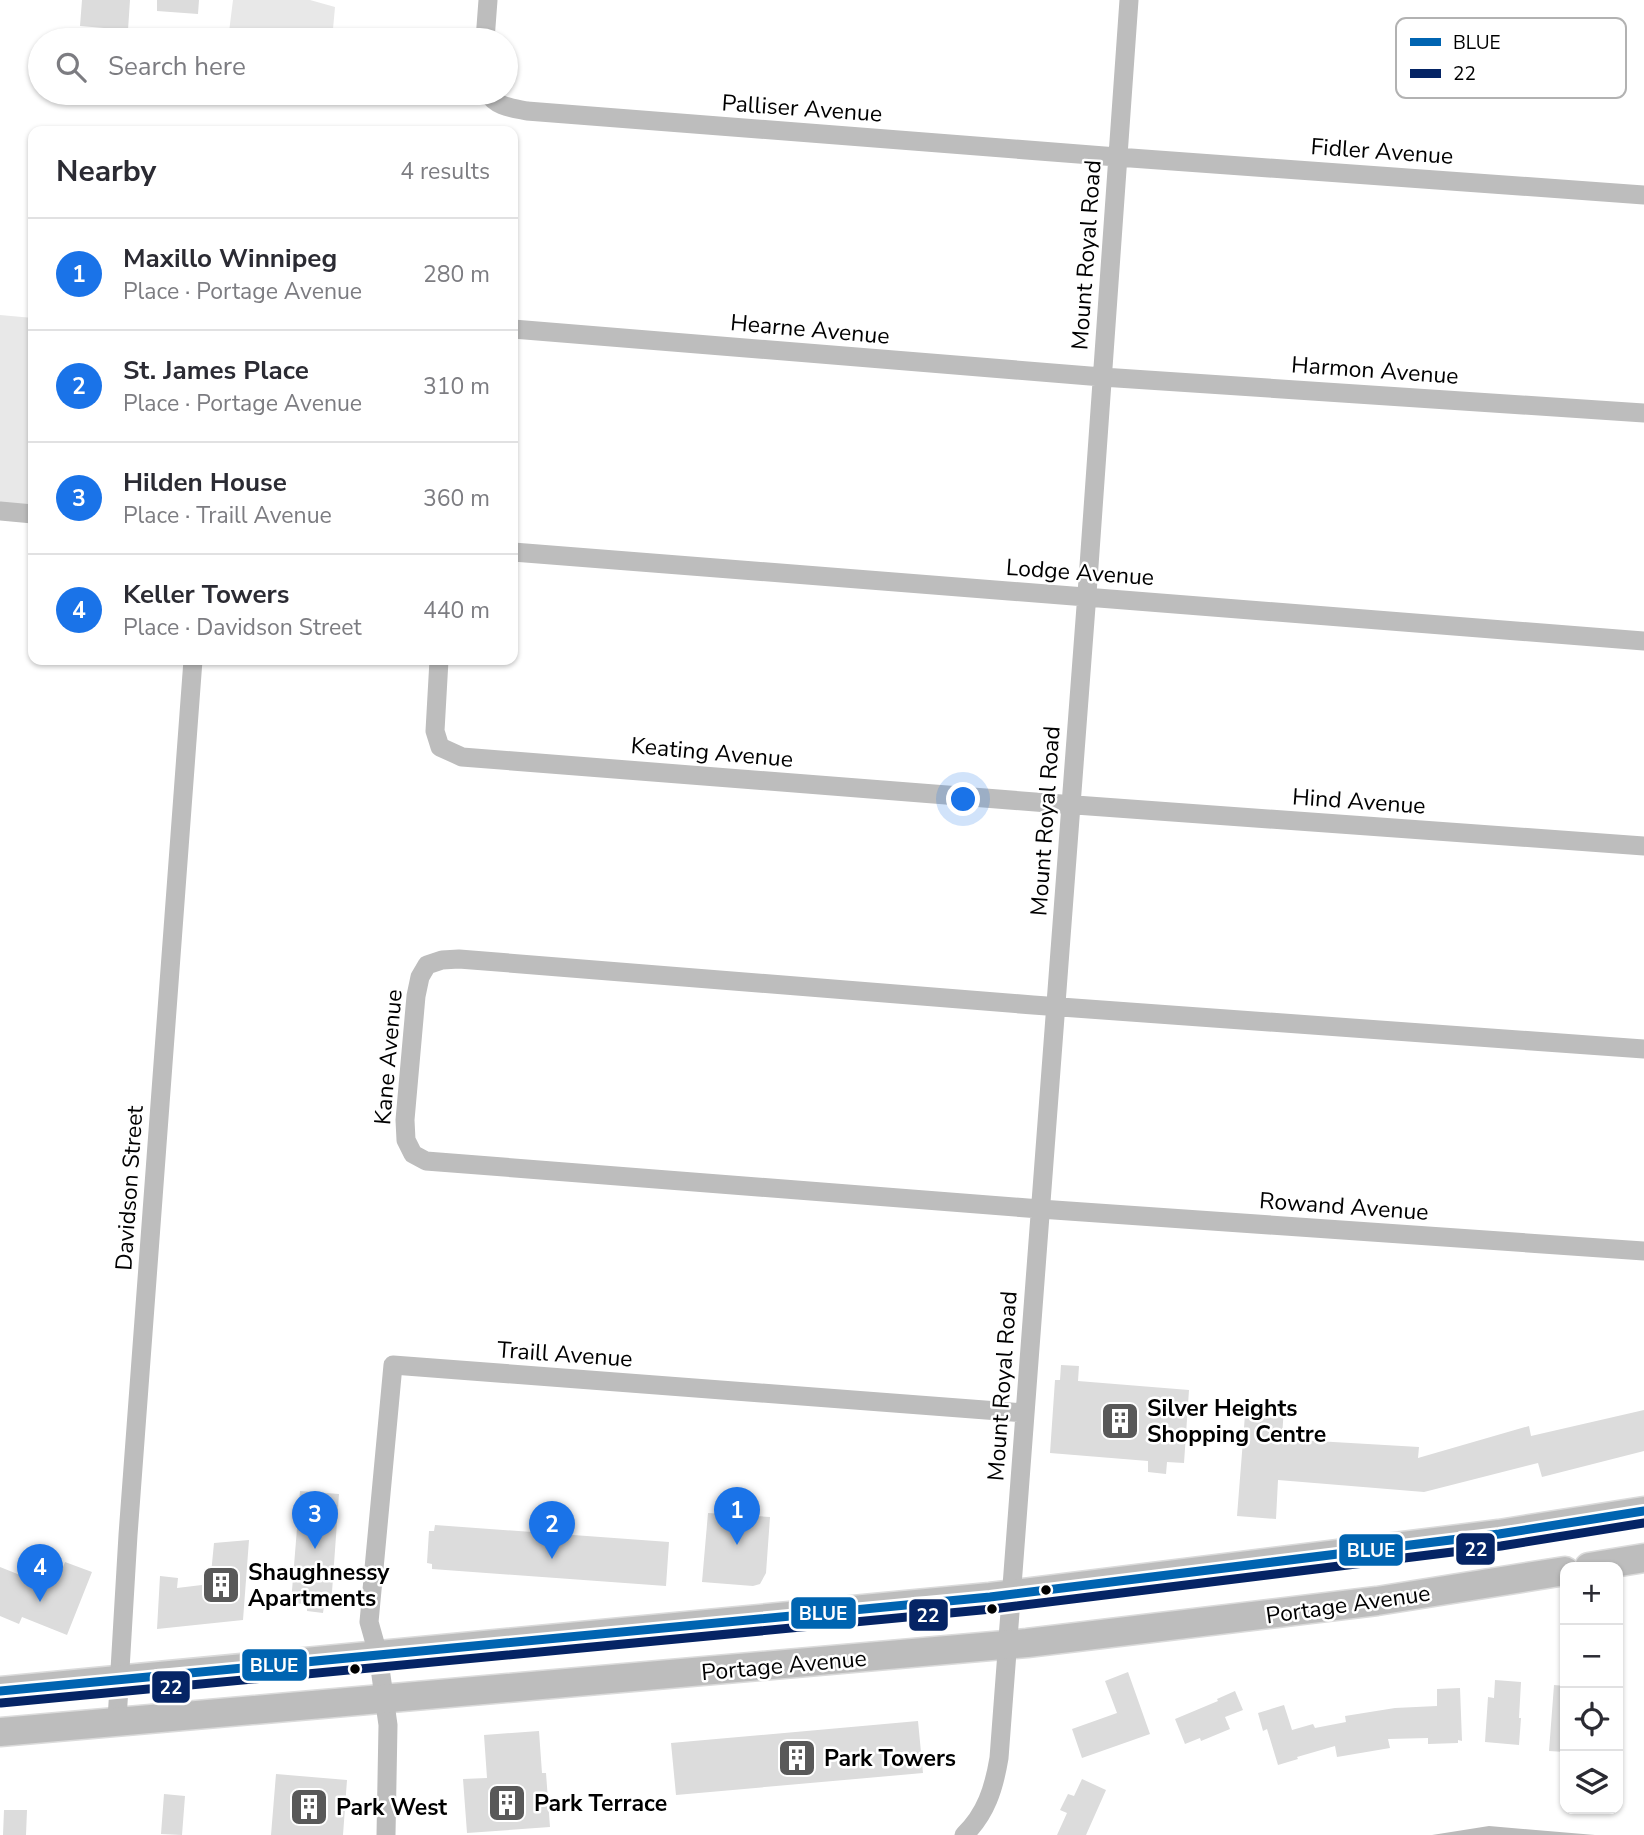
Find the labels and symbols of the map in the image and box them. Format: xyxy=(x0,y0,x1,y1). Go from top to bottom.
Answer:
legend xyxy=(1396,18,1626,98)
text: BLUE xyxy=(1453,30,1501,56)
text: 22 xyxy=(1453,61,1476,87)
street label: Palliser Avenue xyxy=(721,87,883,130)
street label: Fidler Avenue xyxy=(1310,131,1454,172)
street label: Mount Royal Road xyxy=(1064,159,1109,351)
street label: Hearne Avenue xyxy=(729,307,891,352)
street label: Harmon Avenue xyxy=(1290,349,1460,392)
street label: Lodge Avenue xyxy=(1005,552,1155,593)
street label: Mount Royal Road xyxy=(1023,725,1068,917)
street label: Keating Avenue xyxy=(630,730,794,775)
street label: Hind Avenue xyxy=(1291,781,1427,822)
your location xyxy=(946,782,980,816)
street label: Kane Avenue xyxy=(367,988,410,1126)
street label: Davidson Street xyxy=(108,1104,151,1272)
street label: Rowand Avenue xyxy=(1258,1185,1430,1228)
street label: Mount Royal Road xyxy=(980,1290,1025,1482)
street label: Traill Avenue xyxy=(496,1334,634,1375)
place label: Silver Heights Shopping Centre xyxy=(1147,1393,1326,1450)
building icon: Silver Heights Shopping Centre xyxy=(1099,1400,1141,1442)
pin: 1 xyxy=(714,1487,760,1545)
pin: 3 xyxy=(292,1491,338,1549)
pin: 2 xyxy=(529,1501,575,1559)
line badge: 22 xyxy=(1455,1532,1496,1566)
line badge: BLUE xyxy=(1338,1533,1404,1567)
text: 22 xyxy=(1465,1537,1487,1563)
text: BLUE xyxy=(1347,1538,1395,1564)
pin: 4 xyxy=(17,1544,63,1602)
place label: Shaughnessy Apartments xyxy=(248,1557,390,1614)
building icon: Shaughnessy Apartments xyxy=(200,1564,242,1606)
street label: Portage Avenue xyxy=(1264,1578,1432,1631)
unlabelled marker xyxy=(1039,1583,1053,1597)
line badge: BLUE xyxy=(790,1596,857,1630)
line badge: 22 xyxy=(908,1598,949,1632)
text: BLUE xyxy=(799,1601,847,1627)
unlabelled marker xyxy=(985,1602,999,1616)
text: 22 xyxy=(917,1603,939,1629)
street label: Portage Avenue xyxy=(700,1643,868,1688)
line badge: BLUE xyxy=(241,1648,308,1682)
text: BLUE xyxy=(250,1653,298,1679)
unlabelled marker xyxy=(348,1662,362,1676)
line badge: 22 xyxy=(151,1670,191,1704)
text: 22 xyxy=(160,1675,182,1701)
building icon: Park Towers xyxy=(776,1737,818,1779)
place label: Park Towers xyxy=(824,1743,956,1774)
building icon: Park Terrace xyxy=(486,1782,528,1824)
building icon: Park West xyxy=(288,1786,330,1828)
place label: Park Terrace xyxy=(534,1788,667,1819)
place label: Park West xyxy=(336,1792,447,1823)

